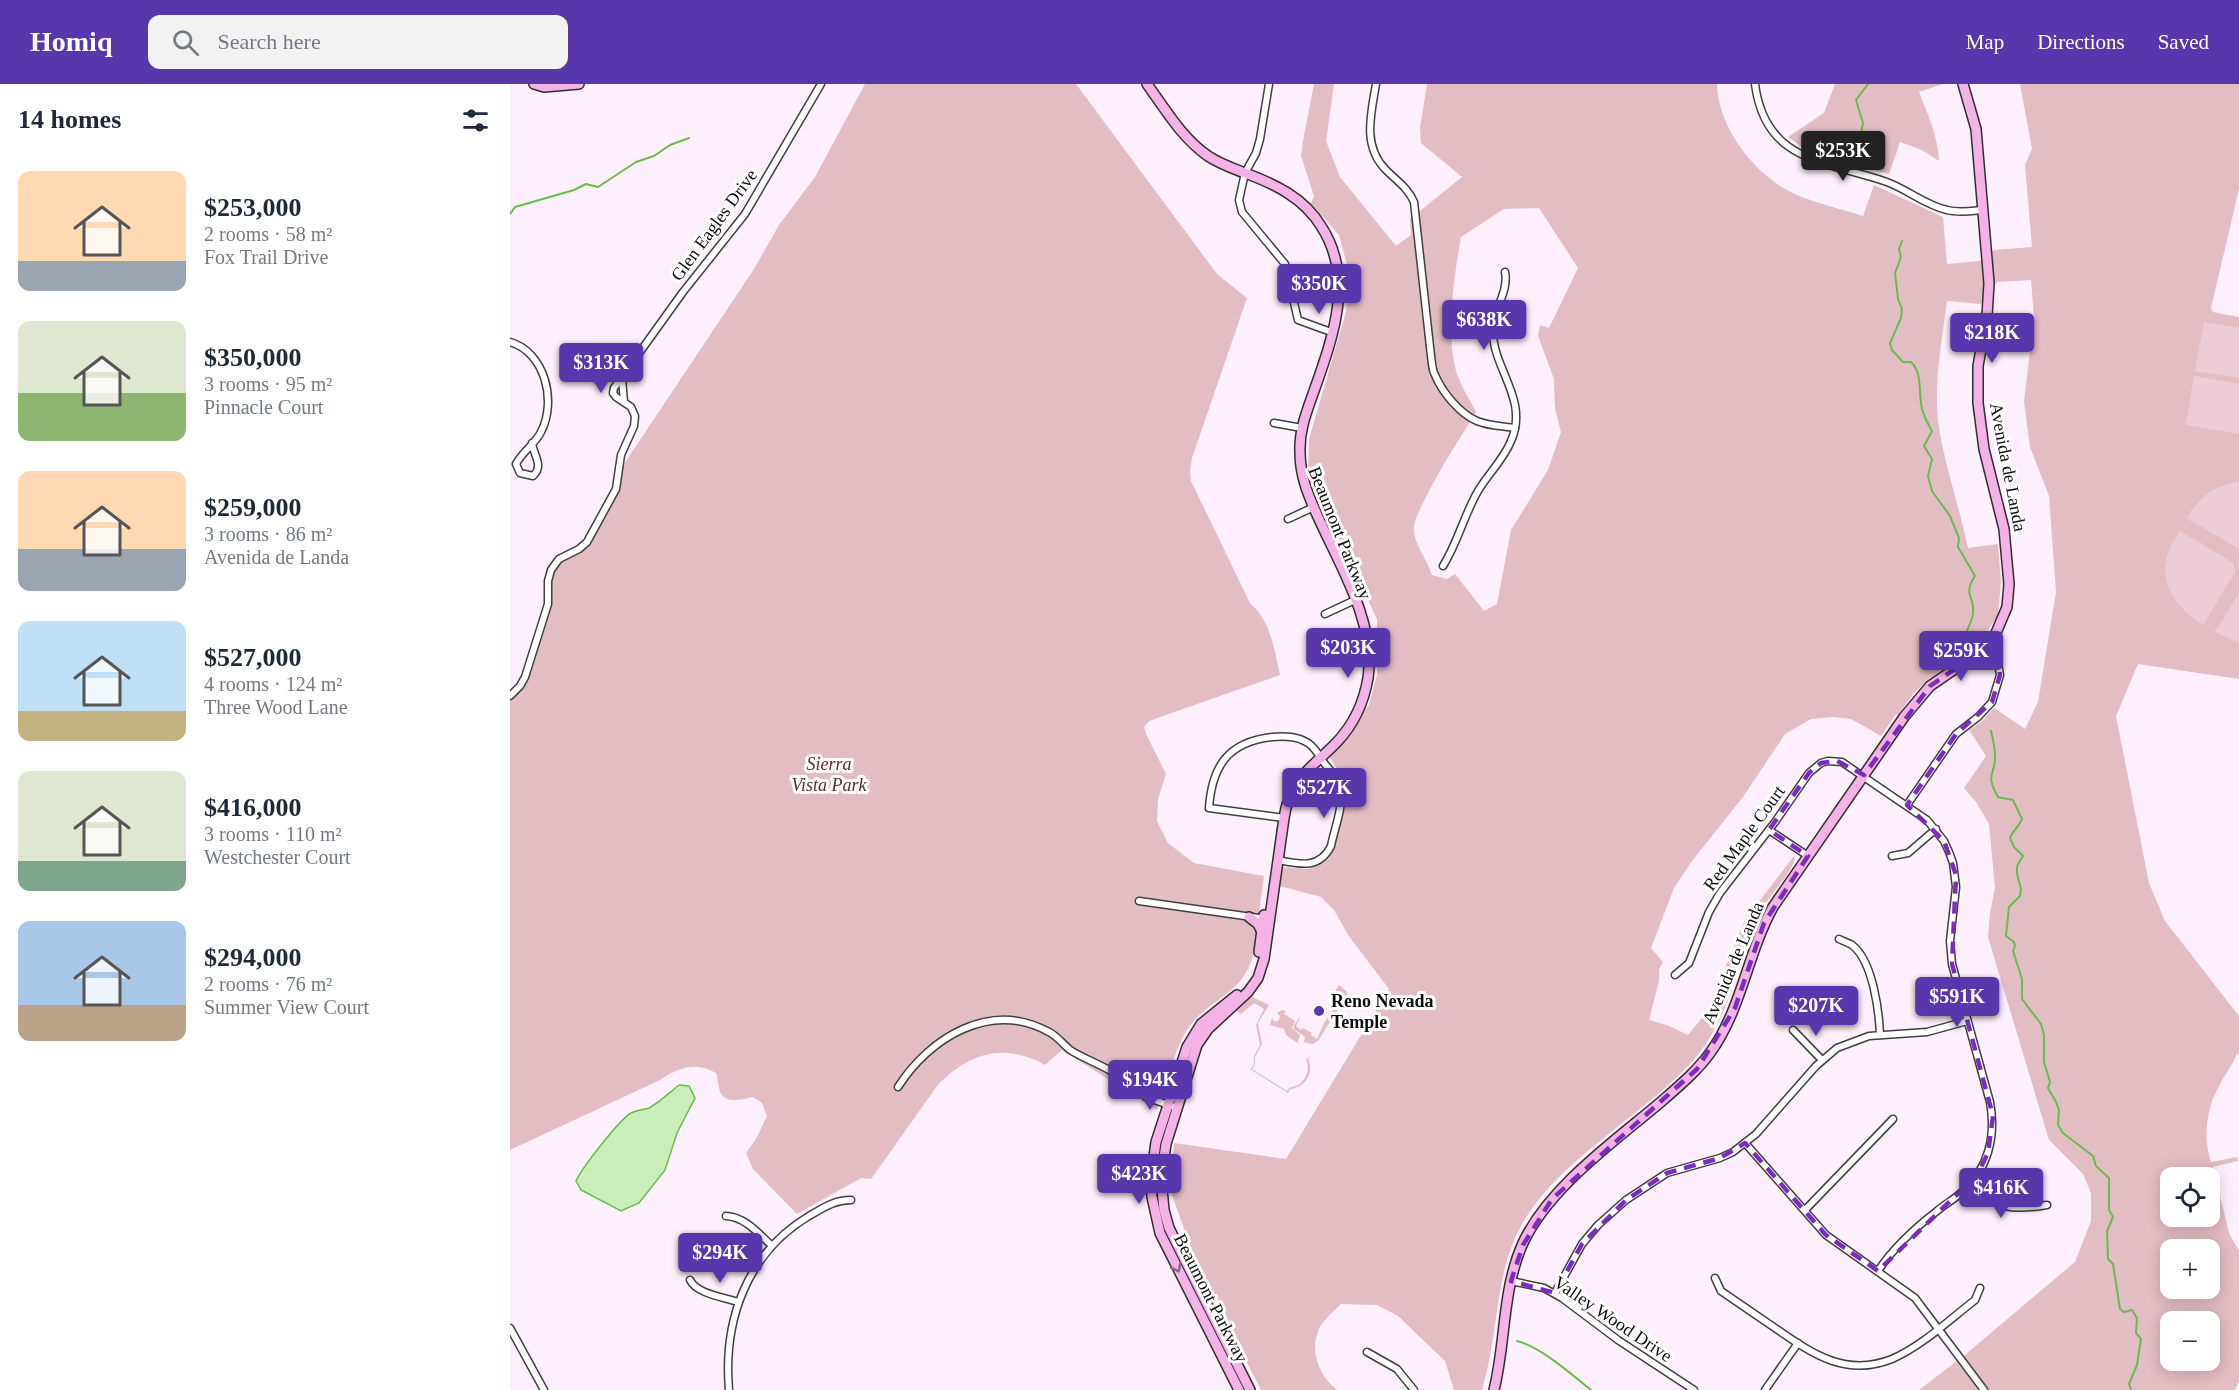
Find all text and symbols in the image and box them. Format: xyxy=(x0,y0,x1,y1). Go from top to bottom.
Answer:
search box xyxy=(148,15,568,69)
text: Homiq xyxy=(30,26,112,57)
icon: search xyxy=(169,26,202,59)
text: Search here xyxy=(217,29,321,54)
text: Map xyxy=(1966,30,2004,54)
text: Directions xyxy=(2037,30,2125,54)
text: Saved xyxy=(2158,30,2209,54)
icon: filters xyxy=(459,104,492,137)
text: 14 homes xyxy=(18,105,121,134)
pin: $253K xyxy=(1801,131,1885,182)
text: $253K xyxy=(1815,139,1871,161)
street label: Glen Eagles Drive xyxy=(667,165,761,285)
text: $253,000 xyxy=(204,193,302,222)
icon: home xyxy=(66,195,138,267)
text: 2 rooms · 58 m² xyxy=(204,223,332,245)
text: Fox Trail Drive xyxy=(204,246,328,268)
pin: $350K xyxy=(1277,264,1361,315)
text: $350K xyxy=(1291,272,1347,294)
pin: $638K xyxy=(1442,300,1526,351)
text: $638K xyxy=(1456,308,1512,330)
pin: $218K xyxy=(1950,313,2034,364)
text: $218K xyxy=(1964,321,2020,343)
text: $350,000 xyxy=(204,343,302,372)
pin: $313K xyxy=(559,343,643,394)
icon: home xyxy=(66,345,138,417)
text: $313K xyxy=(573,351,629,373)
text: 3 rooms · 95 m² xyxy=(204,373,332,395)
text: Pinnacle Court xyxy=(204,396,323,418)
street label: Avenida de Landa xyxy=(1986,401,2030,533)
street label: Beaumont Parkway xyxy=(1304,464,1376,602)
text: $259,000 xyxy=(204,493,302,522)
icon: home xyxy=(66,495,138,567)
text: 3 rooms · 86 m² xyxy=(204,523,332,545)
text: Avenida de Landa xyxy=(204,546,349,568)
pin: $203K xyxy=(1306,628,1390,679)
pin: $259K xyxy=(1919,631,2003,682)
text: $203K xyxy=(1320,636,1376,658)
text: $259K xyxy=(1933,639,1989,661)
text: $527,000 xyxy=(204,643,302,672)
icon: home xyxy=(66,645,138,717)
text: 4 rooms · 124 m² xyxy=(204,673,342,695)
text: Three Wood Lane xyxy=(204,696,348,718)
park label: Sierra Vista Park xyxy=(791,754,868,795)
pin: $527K xyxy=(1282,768,1366,819)
text: $527K xyxy=(1296,776,1352,798)
street label: Red Maple Court xyxy=(1699,782,1789,894)
text: $416,000 xyxy=(204,793,302,822)
icon: home xyxy=(66,795,138,867)
text: 3 rooms · 110 m² xyxy=(204,823,341,845)
text: Westchester Court xyxy=(204,846,351,868)
street label: Avenida de Landa xyxy=(1698,899,1768,1027)
text: $294,000 xyxy=(204,943,302,972)
icon: home xyxy=(66,945,138,1017)
text: 2 rooms · 76 m² xyxy=(204,973,332,995)
pin: $591K xyxy=(1915,977,1999,1028)
text: $591K xyxy=(1929,985,1985,1007)
pin: $207K xyxy=(1774,986,1858,1037)
place label: Reno Nevada Temple xyxy=(1331,991,1434,1032)
text: $207K xyxy=(1788,994,1844,1016)
text: Summer View Court xyxy=(204,996,369,1018)
marker: Reno Nevada Temple xyxy=(1312,1004,1326,1018)
pin: $194K xyxy=(1108,1060,1192,1111)
text: $194K xyxy=(1122,1068,1178,1090)
pin: $423K xyxy=(1097,1154,1181,1205)
text: $423K xyxy=(1111,1162,1167,1184)
map controls xyxy=(2160,1167,2220,1371)
button: locate xyxy=(2160,1167,2220,1227)
pin: $416K xyxy=(1959,1168,2043,1219)
text: $416K xyxy=(1973,1176,2029,1198)
street label: Beaumont Parkway xyxy=(1170,1230,1252,1366)
pin: $294K xyxy=(678,1233,762,1284)
button: + xyxy=(2160,1239,2220,1299)
text: $294K xyxy=(692,1241,748,1263)
one-way arrow xyxy=(1169,1262,1181,1273)
street label: Valley Wood Drive xyxy=(1550,1272,1676,1366)
button: − xyxy=(2160,1311,2220,1371)

